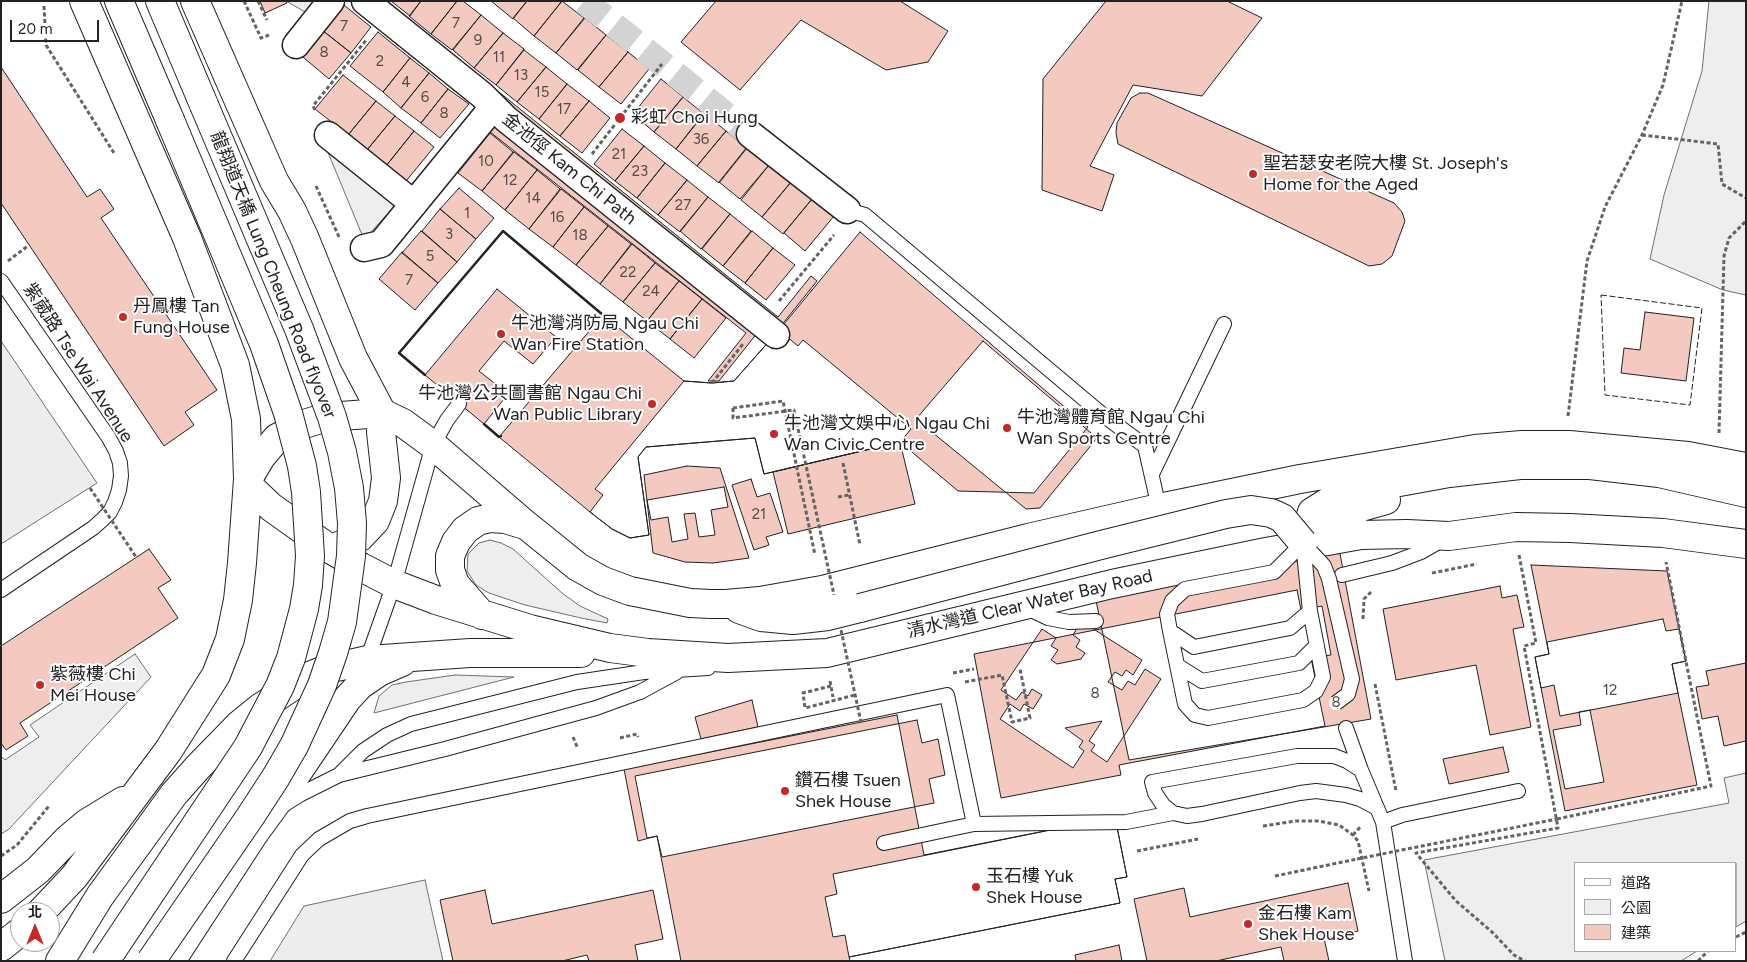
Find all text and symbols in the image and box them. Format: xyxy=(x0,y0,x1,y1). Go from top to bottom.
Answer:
scale bar xyxy=(12,10,101,42)
house number: 7 xyxy=(452,15,460,33)
house number: 7 xyxy=(340,18,348,36)
text: 20 m xyxy=(18,20,52,38)
house number: 9 xyxy=(474,32,482,50)
house number: 8 xyxy=(319,44,329,62)
house number: 11 xyxy=(493,49,505,67)
house number: 2 xyxy=(376,53,384,71)
house number: 13 xyxy=(514,67,528,85)
house number: 4 xyxy=(401,74,411,92)
house number: 15 xyxy=(535,84,549,102)
house number: 6 xyxy=(421,89,429,107)
house number: 17 xyxy=(557,101,571,119)
house number: 8 xyxy=(439,105,449,123)
place label: 彩虹 Choi Hung xyxy=(631,107,758,129)
street label: 金池徑 Kam Chi Path xyxy=(498,108,640,230)
marker: 彩虹 Choi Hung xyxy=(613,111,627,125)
street label: 龍翔道天橋 Lung Cheung Road flyover xyxy=(205,128,341,422)
house number: 36 xyxy=(693,131,709,149)
house number: 21 xyxy=(612,146,626,164)
house number: 10 xyxy=(478,153,494,171)
place label: 聖若瑟安老院大樓 St. Joseph's Home for the Aged xyxy=(1263,153,1508,195)
house number: 23 xyxy=(632,163,648,181)
marker: 聖若瑟安老院大樓 St. Joseph's Home for the Aged xyxy=(1247,168,1259,180)
house number: 12 xyxy=(503,172,517,190)
house number: 14 xyxy=(525,190,541,208)
house number: 27 xyxy=(675,197,691,215)
house number: 1 xyxy=(464,205,470,223)
house number: 16 xyxy=(550,209,564,227)
house number: 3 xyxy=(445,226,453,244)
house number: 18 xyxy=(572,227,588,245)
house number: 5 xyxy=(426,248,434,266)
house number: 22 xyxy=(620,264,636,282)
house number: 7 xyxy=(405,272,413,290)
street label: 紫葳路 Tse Wai Avenue xyxy=(18,279,138,447)
house number: 24 xyxy=(642,283,660,301)
place label: 丹鳳樓 Tan Fung House xyxy=(133,296,230,338)
marker: 丹鳳樓 Tan Fung House xyxy=(117,311,129,323)
place label: 牛池灣消防局 Ngau Chi Wan Fire Station xyxy=(511,313,699,356)
marker: 牛池灣消防局 Ngau Chi Wan Fire Station xyxy=(495,328,507,340)
place label: 牛池灣公共圖書館 Ngau Chi Wan Public Library xyxy=(418,383,642,426)
marker: 牛池灣公共圖書館 Ngau Chi Wan Public Library xyxy=(646,398,658,410)
place label: 牛池灣體育館 Ngau Chi Wan Sports Centre xyxy=(1017,407,1205,449)
place label: 牛池灣文娛中心 Ngau Chi Wan Civic Centre xyxy=(784,413,990,456)
marker: 牛池灣體育館 Ngau Chi Wan Sports Centre xyxy=(1001,422,1013,434)
marker: 牛池灣文娛中心 Ngau Chi Wan Civic Centre xyxy=(768,428,780,440)
house number: 21 xyxy=(752,506,766,524)
street label: 清水灣道 Clear Water Bay Road xyxy=(905,565,1155,643)
place label: 紫薇樓 Chi Mei House xyxy=(50,664,136,706)
marker: 紫薇樓 Chi Mei House xyxy=(34,679,46,691)
house number: 12 xyxy=(1603,682,1617,700)
house number: 8 xyxy=(1090,685,1100,703)
house number: 8 xyxy=(1331,694,1341,712)
place label: 鑽石樓 Tsuen Shek House xyxy=(795,770,901,812)
marker: 鑽石樓 Tsuen Shek House xyxy=(779,785,791,797)
legend xyxy=(1574,862,1737,952)
place label: 玉石樓 Yuk Shek House xyxy=(986,866,1082,909)
text: 道路 xyxy=(1621,874,1651,892)
marker: 玉石樓 Yuk Shek House xyxy=(970,881,982,893)
text: 公園 xyxy=(1621,899,1651,917)
north arrow xyxy=(10,902,60,952)
place label: 金石樓 Kam Shek House xyxy=(1258,903,1354,946)
text: 北 xyxy=(28,904,42,921)
marker: 金石樓 Kam Shek House xyxy=(1242,918,1254,930)
text: 建築 xyxy=(1621,924,1651,942)

